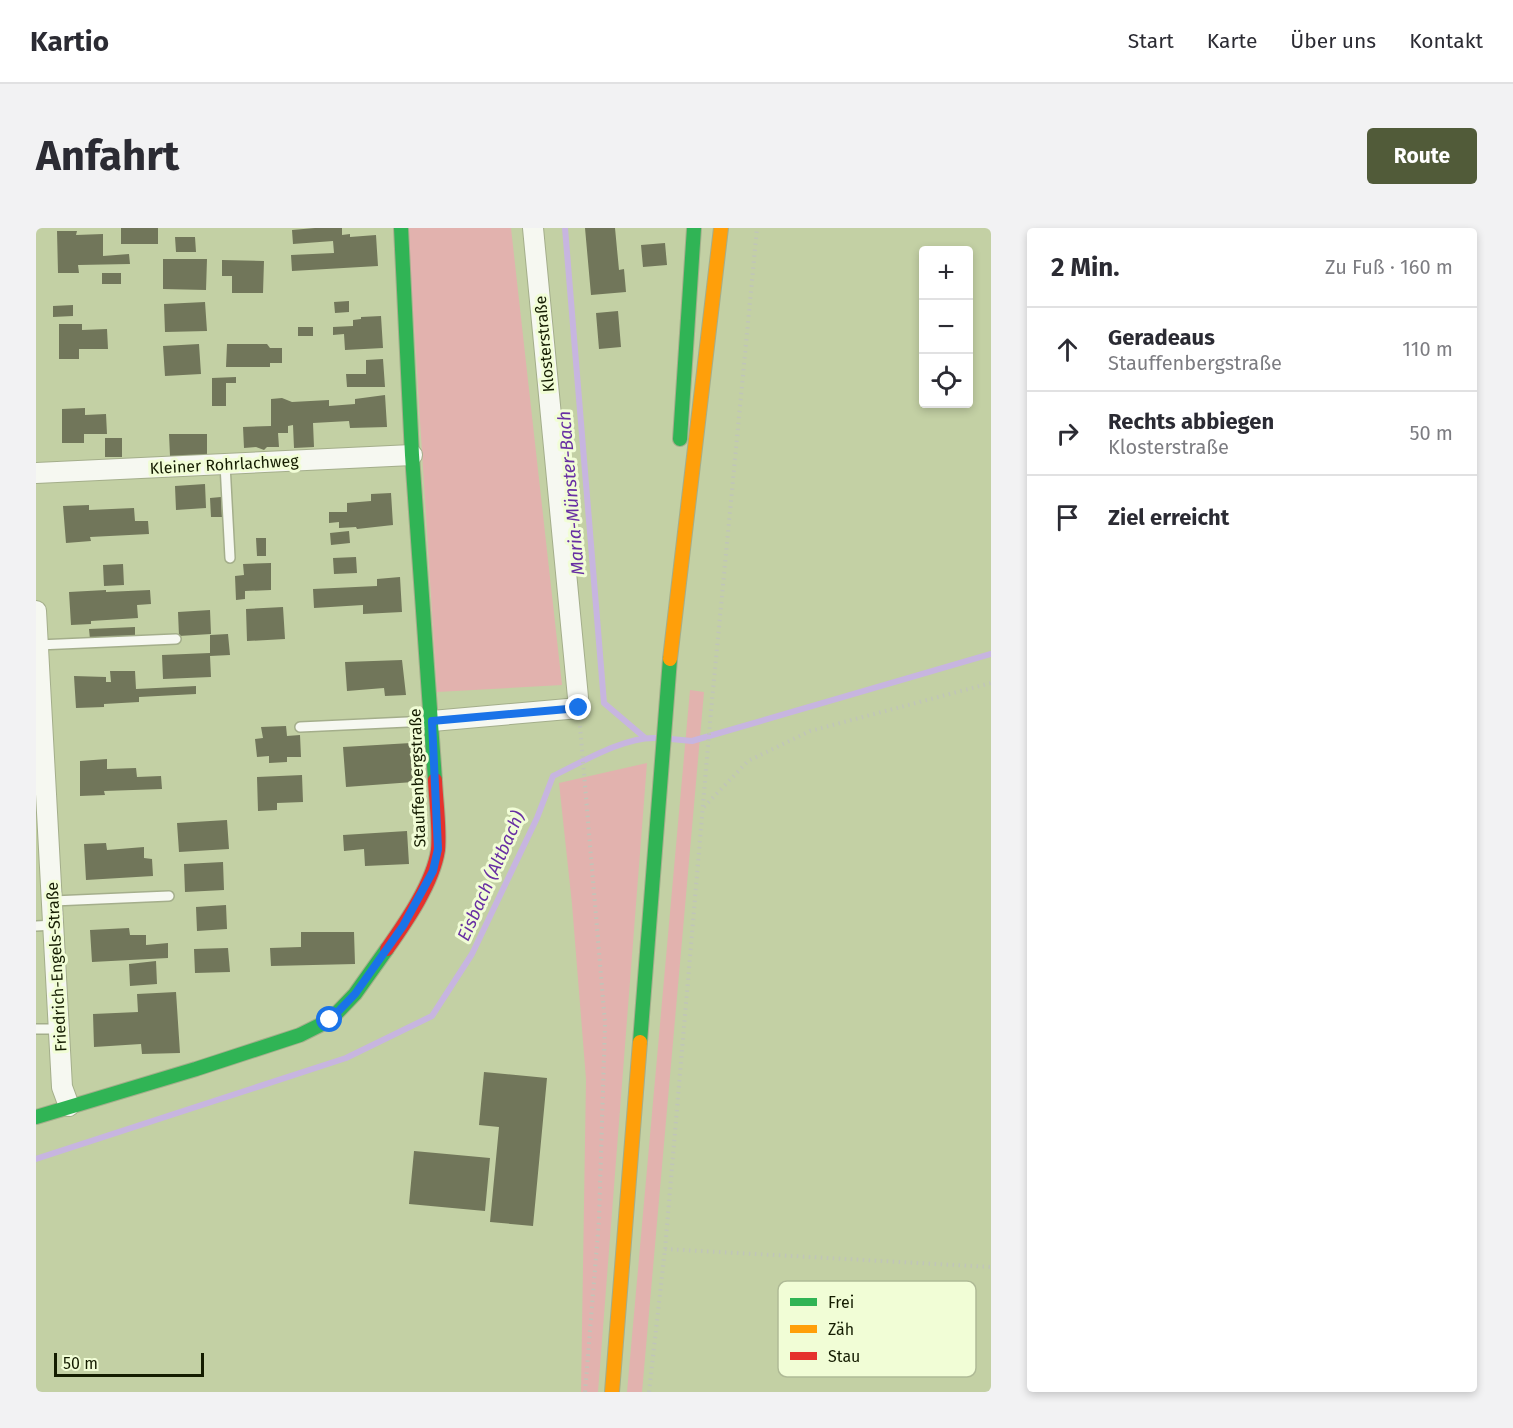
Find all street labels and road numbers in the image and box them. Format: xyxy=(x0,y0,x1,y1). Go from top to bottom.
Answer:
street label: Klosterstraße xyxy=(531,295,558,393)
street label: Kleiner Rohrlachweg xyxy=(149,451,300,478)
street label: Stauffenbergstraße xyxy=(406,708,429,848)
street label: Friedrich-Engels-Straße xyxy=(43,882,70,1052)

